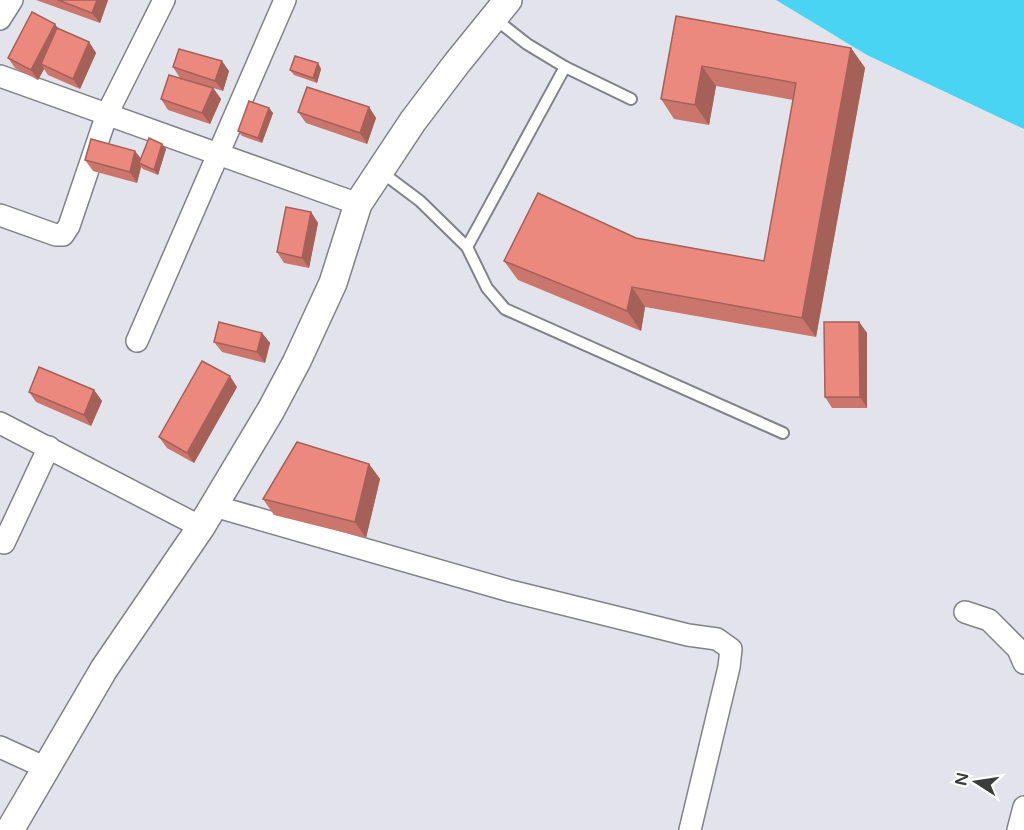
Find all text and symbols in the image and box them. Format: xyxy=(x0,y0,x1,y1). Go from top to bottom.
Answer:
north arrow xyxy=(946,752,1006,812)
text: N xyxy=(951,771,973,787)

